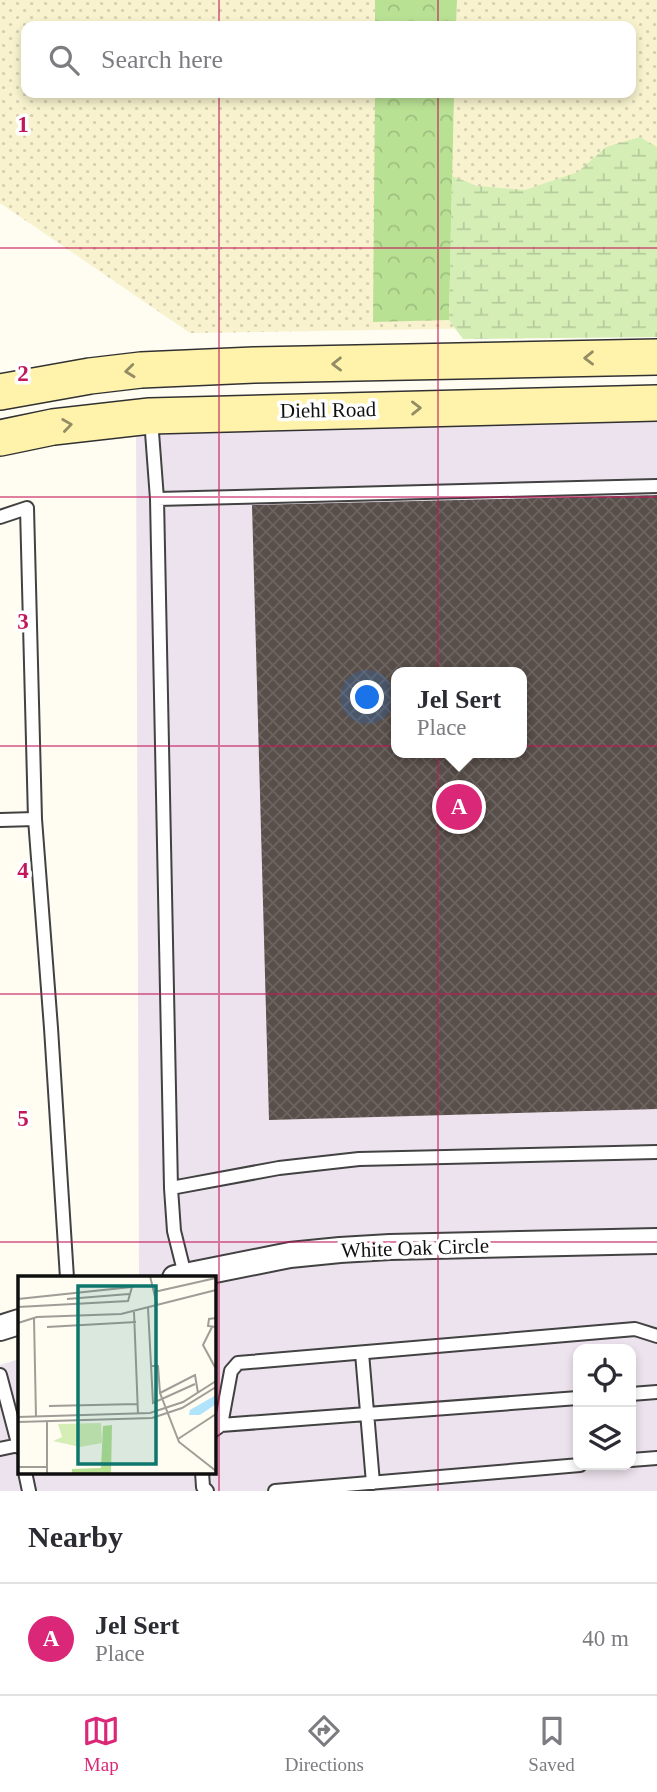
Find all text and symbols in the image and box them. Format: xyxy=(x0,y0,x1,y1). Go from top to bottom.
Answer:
search box xyxy=(21,21,636,98)
icon: search xyxy=(45,41,83,79)
text: Search here xyxy=(101,45,223,74)
text: 1 xyxy=(17,112,29,137)
one-way arrow xyxy=(583,351,594,366)
one-way arrow xyxy=(331,357,342,372)
text: 2 xyxy=(17,361,29,386)
one-way arrow xyxy=(124,364,136,379)
street label: Diehl Road xyxy=(280,397,377,423)
one-way arrow xyxy=(412,400,422,416)
one-way arrow xyxy=(61,418,73,433)
text: 3 xyxy=(17,609,29,634)
popup xyxy=(391,667,527,758)
your location xyxy=(350,680,384,714)
text: Jel Sert xyxy=(417,685,501,714)
text: Place xyxy=(417,715,467,740)
pin: A xyxy=(436,781,482,833)
text: 4 xyxy=(17,858,29,883)
text: 5 xyxy=(17,1106,29,1131)
street label: White Oak Circle xyxy=(341,1233,489,1263)
inset map xyxy=(18,1276,215,1474)
map controls xyxy=(573,1344,636,1470)
button: locate xyxy=(573,1344,636,1407)
button: layers xyxy=(573,1407,636,1470)
text: Nearby xyxy=(28,1520,123,1553)
text: Jel Sert xyxy=(95,1611,179,1640)
text: A xyxy=(43,1626,59,1651)
text: 40 m xyxy=(582,1626,629,1651)
text: Place xyxy=(95,1641,145,1666)
tab: Map xyxy=(82,1712,120,1776)
tab: Directions xyxy=(285,1712,364,1776)
tab: Saved xyxy=(528,1712,575,1776)

